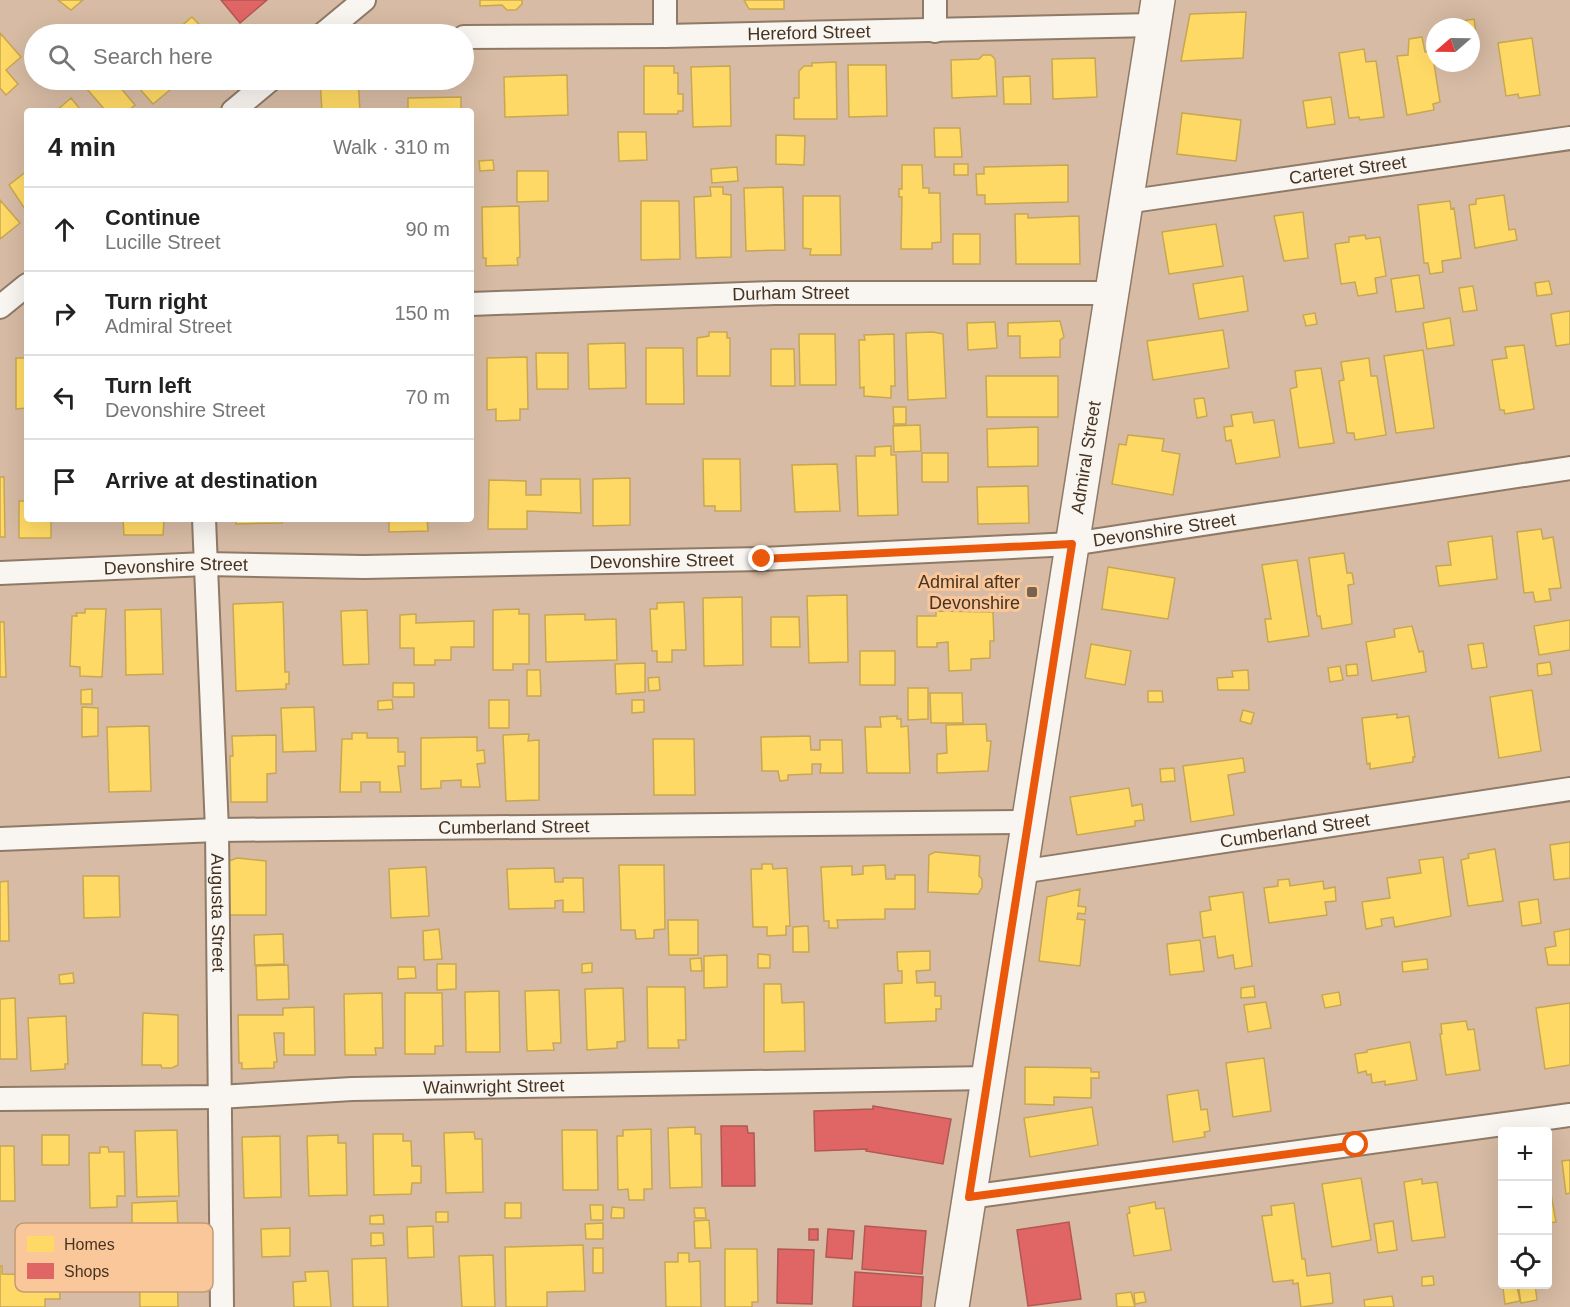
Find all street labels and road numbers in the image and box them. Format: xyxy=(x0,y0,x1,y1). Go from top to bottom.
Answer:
street label: Hereford Street xyxy=(747,21,871,44)
street label: Carteret Street xyxy=(1288,152,1408,188)
street label: Durham Street xyxy=(732,283,849,305)
street label: Admiral Street xyxy=(1067,400,1105,515)
street label: Devonshire Street xyxy=(1091,509,1237,551)
street label: Devonshire Street xyxy=(589,550,734,572)
street label: Devonshire Street xyxy=(103,554,248,578)
street label: Cumberland Street xyxy=(1219,809,1371,852)
street label: Cumberland Street xyxy=(438,816,589,838)
street label: Augusta Street xyxy=(207,853,228,972)
street label: Wainwright Street xyxy=(423,1075,565,1098)

